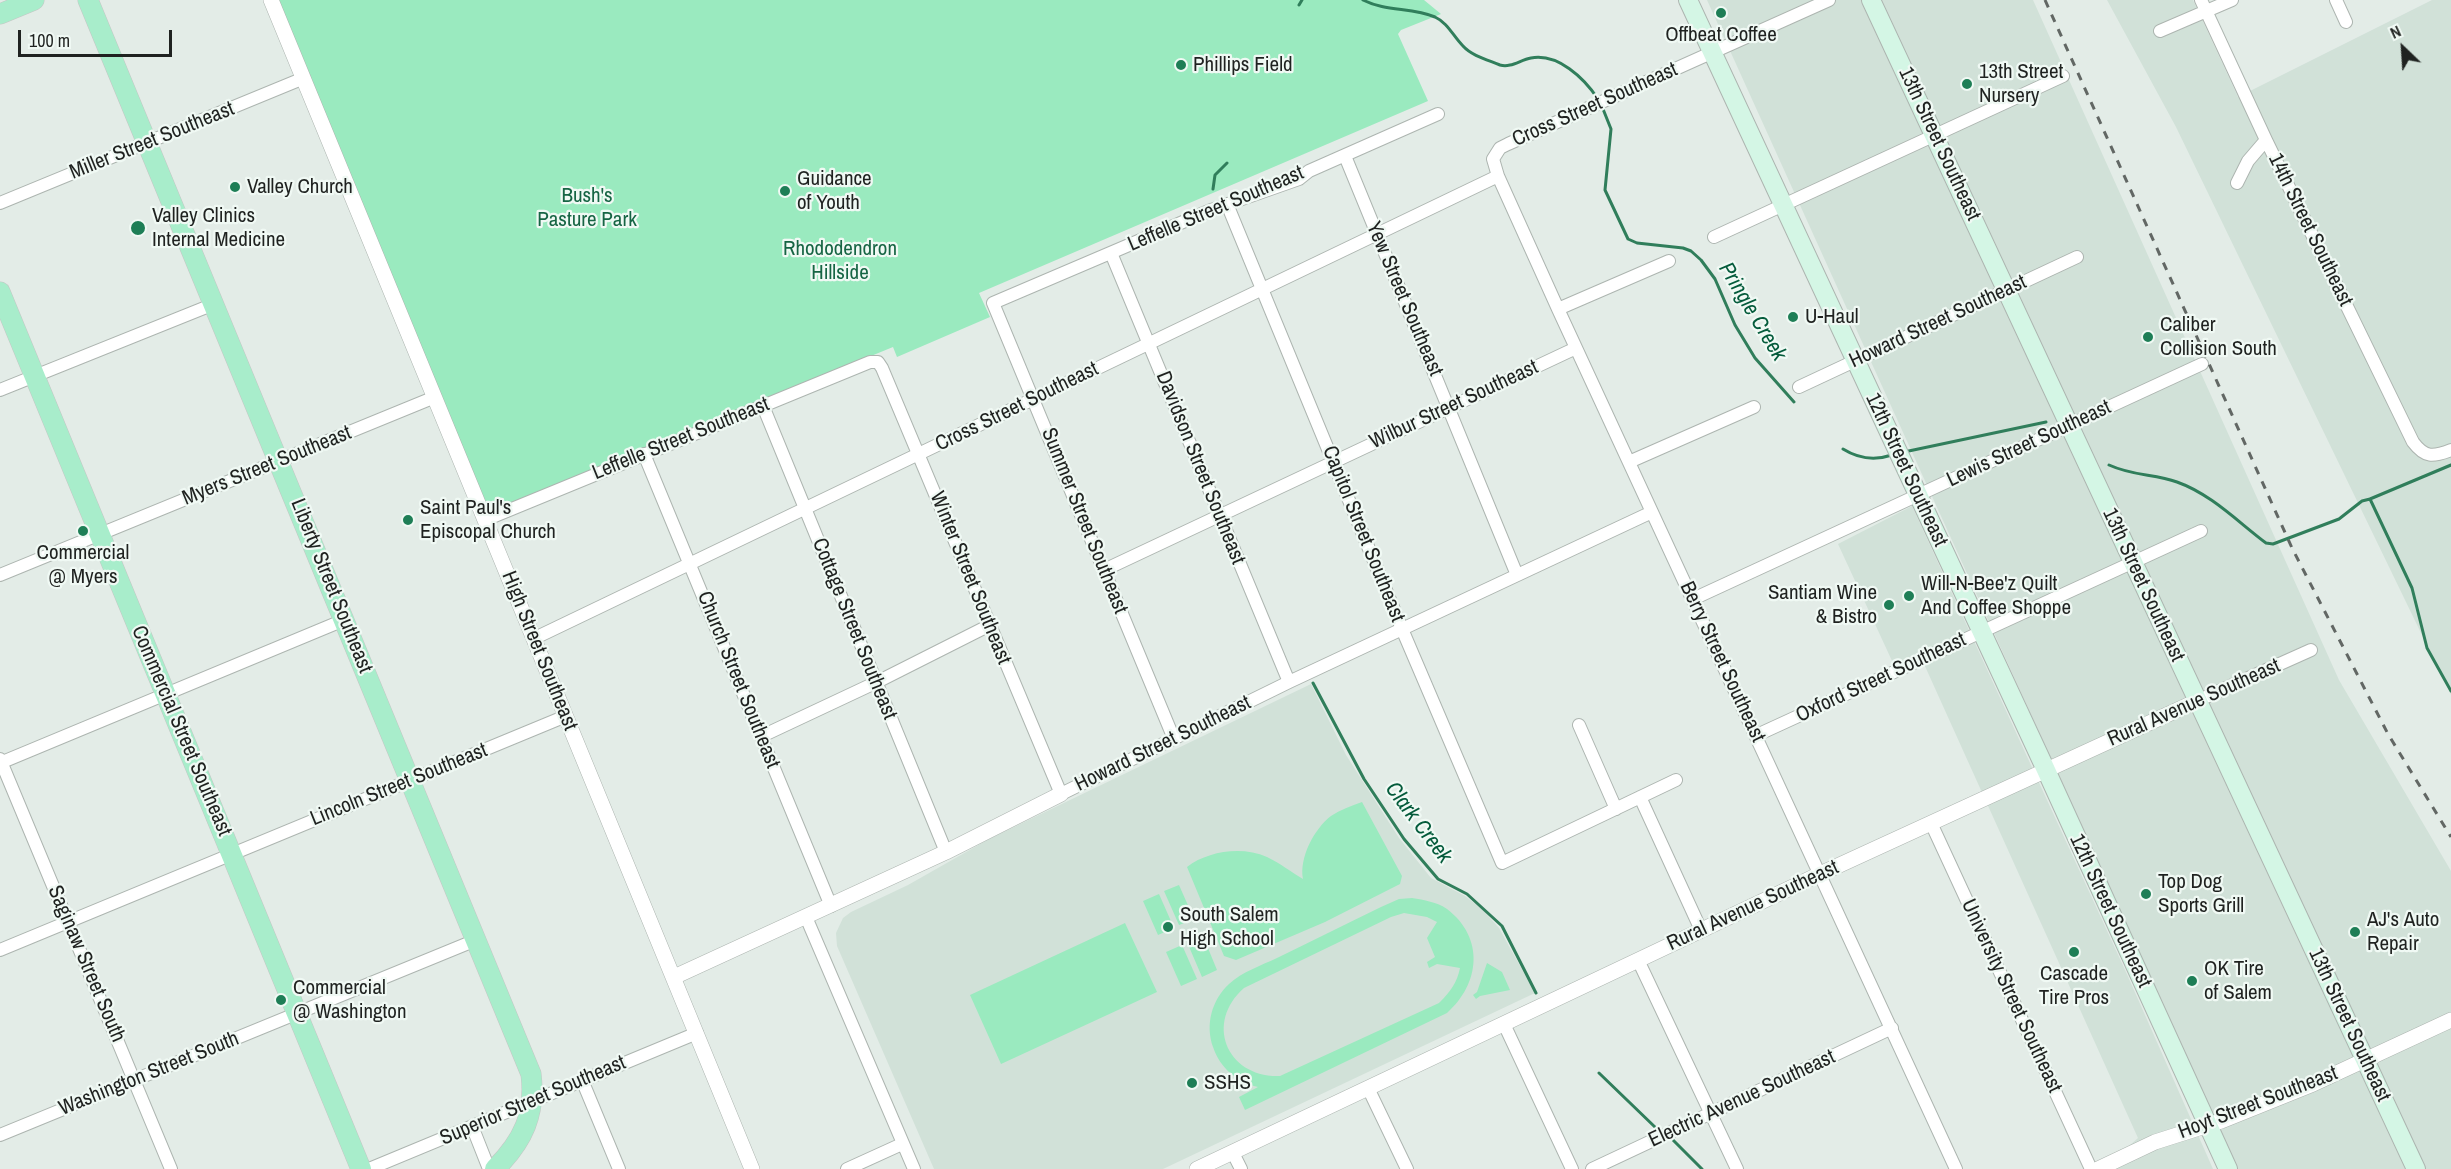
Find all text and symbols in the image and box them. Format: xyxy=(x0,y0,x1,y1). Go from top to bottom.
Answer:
marker: Offbeat Coffee xyxy=(1714,6,1728,20)
scale bar xyxy=(21,18,176,56)
north arrow xyxy=(2373,18,2433,78)
text: N xyxy=(2386,20,2404,44)
place label: Offbeat Coffee xyxy=(1665,22,1777,48)
text: 100 m xyxy=(29,28,70,53)
place label: Phillips Field xyxy=(1193,52,1293,78)
street label: Cross Street Southeast xyxy=(1509,57,1681,153)
marker: Phillips Field xyxy=(1174,58,1188,72)
place label: 13th Street Nursery xyxy=(1979,59,2063,109)
street label: 13th Street Southeast xyxy=(1892,63,1986,225)
marker: 13th Street Nursery xyxy=(1960,77,1974,91)
street label: Miller Street Southeast xyxy=(66,97,238,185)
street label: 14th Street Southeast xyxy=(2262,150,2358,310)
street label: Leffelle Street Southeast xyxy=(1124,161,1308,257)
place label: Guidance of Youth xyxy=(797,166,872,216)
place label: Valley Church xyxy=(247,174,353,200)
marker: Valley Church xyxy=(228,180,242,194)
park label: Bush's Pasture Park xyxy=(537,183,637,233)
marker: Guidance of Youth xyxy=(778,184,792,198)
place label: Valley Clinics Internal Medicine xyxy=(152,203,285,253)
street label: Yew Street Southeast xyxy=(1360,218,1448,380)
marker: Valley Clinics Internal Medicine xyxy=(129,219,147,237)
park label: Rhododendron Hillside xyxy=(783,236,897,286)
water label: Pringle Creek xyxy=(1712,258,1792,366)
street label: Howard Street Southeast xyxy=(1845,270,2031,374)
place label: U-Haul xyxy=(1805,304,1859,330)
marker: U-Haul xyxy=(1786,310,1800,324)
place label: Caliber Collision South xyxy=(2160,312,2277,362)
marker: Caliber Collision South xyxy=(2141,330,2155,344)
street label: Wilbur Street Southeast xyxy=(1366,355,1542,455)
street label: Cross Street Southeast xyxy=(931,357,1103,457)
street label: Davidson Street Southeast xyxy=(1150,368,1250,568)
street label: 12th Street Southeast xyxy=(1859,389,1953,551)
street label: Leffelle Street Southeast xyxy=(589,392,773,486)
street label: Lewis Street Southeast xyxy=(1943,395,2115,493)
street label: Myers Street Southeast xyxy=(179,421,355,511)
street label: Summer Street Southeast xyxy=(1035,424,1133,618)
street label: Capitol Street Southeast xyxy=(1316,442,1410,626)
street label: Winter Street Southeast xyxy=(924,488,1016,668)
street label: Liberty Street Southeast xyxy=(285,495,377,677)
place label: Saint Paul's Episcopal Church xyxy=(420,495,556,545)
street label: 13th Street Southeast xyxy=(2096,504,2190,666)
marker: Saint Paul's Episcopal Church xyxy=(401,513,415,527)
marker: Commercial @ Myers xyxy=(76,524,90,538)
street label: Cottage Street Southeast xyxy=(806,535,902,723)
place label: Commercial @ Myers xyxy=(37,540,129,590)
street label: High Street Southeast xyxy=(496,568,582,734)
place label: Will-N-Bee'z Quilt And Coffee Shoppe xyxy=(1921,571,2071,621)
street label: Berry Street Southeast xyxy=(1674,578,1770,746)
place label: Santiam Wine & Bistro xyxy=(1768,580,1877,630)
street label: Church Street Southeast xyxy=(691,588,785,772)
marker: Will-N-Bee'z Quilt And Coffee Shoppe xyxy=(1902,589,1916,603)
marker: Santiam Wine & Bistro xyxy=(1882,598,1896,612)
street label: Commercial Street Southeast xyxy=(125,622,237,840)
street label: Oxford Street Southeast xyxy=(1792,628,1970,728)
street label: Rural Avenue Southeast xyxy=(2104,654,2284,752)
street label: Howard Street Southeast xyxy=(1071,691,1255,797)
street label: Lincoln Street Southeast xyxy=(307,738,491,832)
water label: Clark Creek xyxy=(1379,777,1457,869)
street label: 12th Street Southeast xyxy=(2063,830,2157,992)
street label: Rural Avenue Southeast xyxy=(1663,855,1843,957)
place label: Top Dog Sports Grill xyxy=(2158,869,2244,919)
street label: Saginaw Street South xyxy=(42,882,130,1046)
marker: Top Dog Sports Grill xyxy=(2139,887,2153,901)
street label: University Street Southeast xyxy=(1955,895,2067,1097)
place label: South Salem High School xyxy=(1180,902,1279,952)
place label: AJ's Auto Repair xyxy=(2367,907,2439,957)
marker: South Salem High School xyxy=(1161,920,1175,934)
marker: AJ's Auto Repair xyxy=(2348,925,2362,939)
street label: 13th Street Southeast xyxy=(2302,944,2396,1106)
marker: Cascade Tire Pros xyxy=(2067,945,2081,959)
place label: OK Tire of Salem xyxy=(2204,956,2272,1006)
place label: Cascade Tire Pros xyxy=(2039,961,2109,1011)
marker: OK Tire of Salem xyxy=(2185,974,2199,988)
place label: Commercial @ Washington xyxy=(293,975,407,1025)
marker: Commercial @ Washington xyxy=(274,993,288,1007)
street label: Washington Street South xyxy=(55,1026,243,1122)
street label: Electric Avenue Southeast xyxy=(1645,1045,1839,1153)
street label: Superior Street Southeast xyxy=(436,1051,630,1151)
street label: Hoyt Street Southeast xyxy=(2175,1061,2341,1145)
place label: SSHS xyxy=(1204,1070,1251,1096)
marker: SSHS xyxy=(1185,1076,1199,1090)

